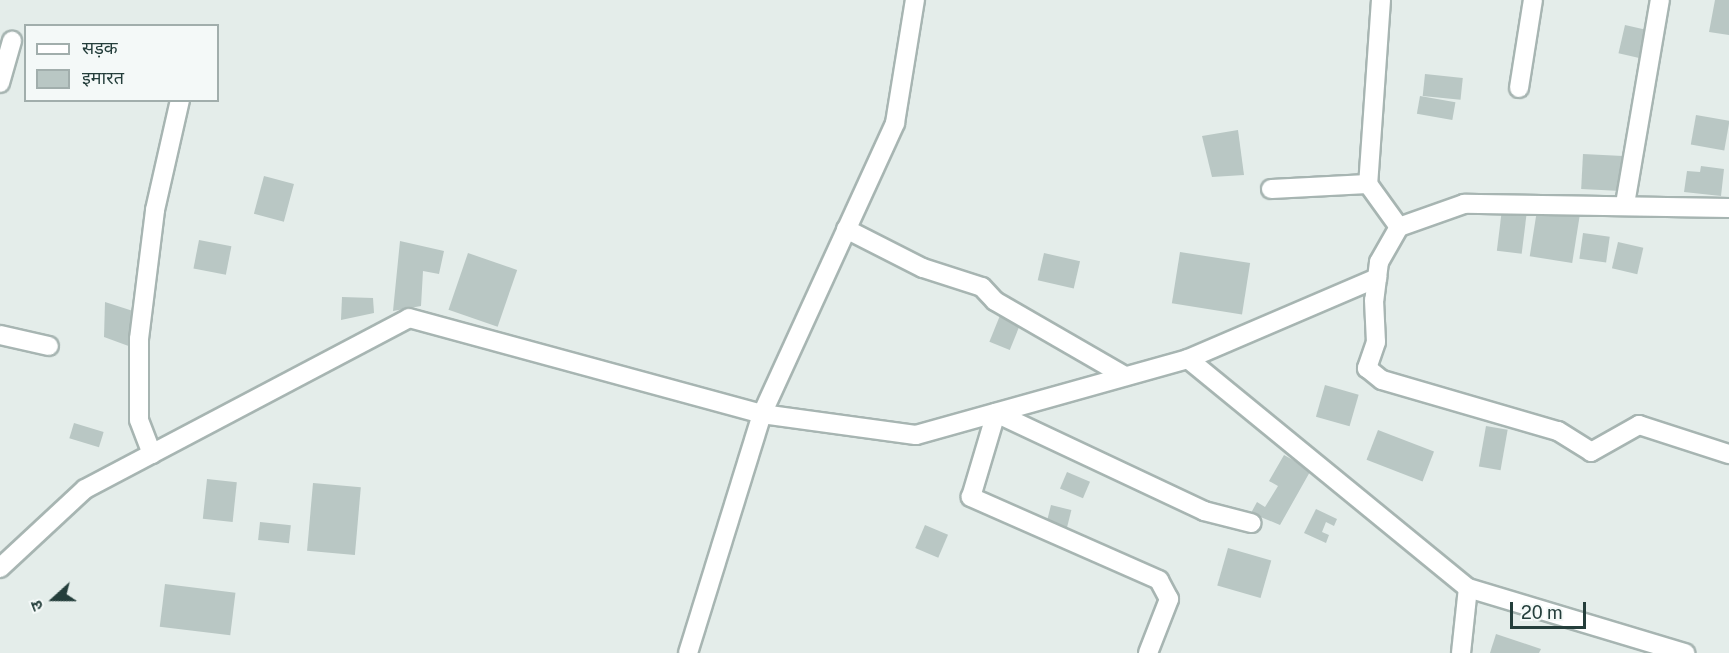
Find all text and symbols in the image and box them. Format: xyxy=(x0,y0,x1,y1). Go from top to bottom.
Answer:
legend xyxy=(24,24,219,102)
text: सड़क xyxy=(82,37,118,58)
text: इमारत xyxy=(82,67,124,88)
north arrow xyxy=(24,569,84,629)
scale bar xyxy=(1513,590,1590,628)
text: उ xyxy=(26,598,47,613)
text: 20 m xyxy=(1521,602,1563,623)

